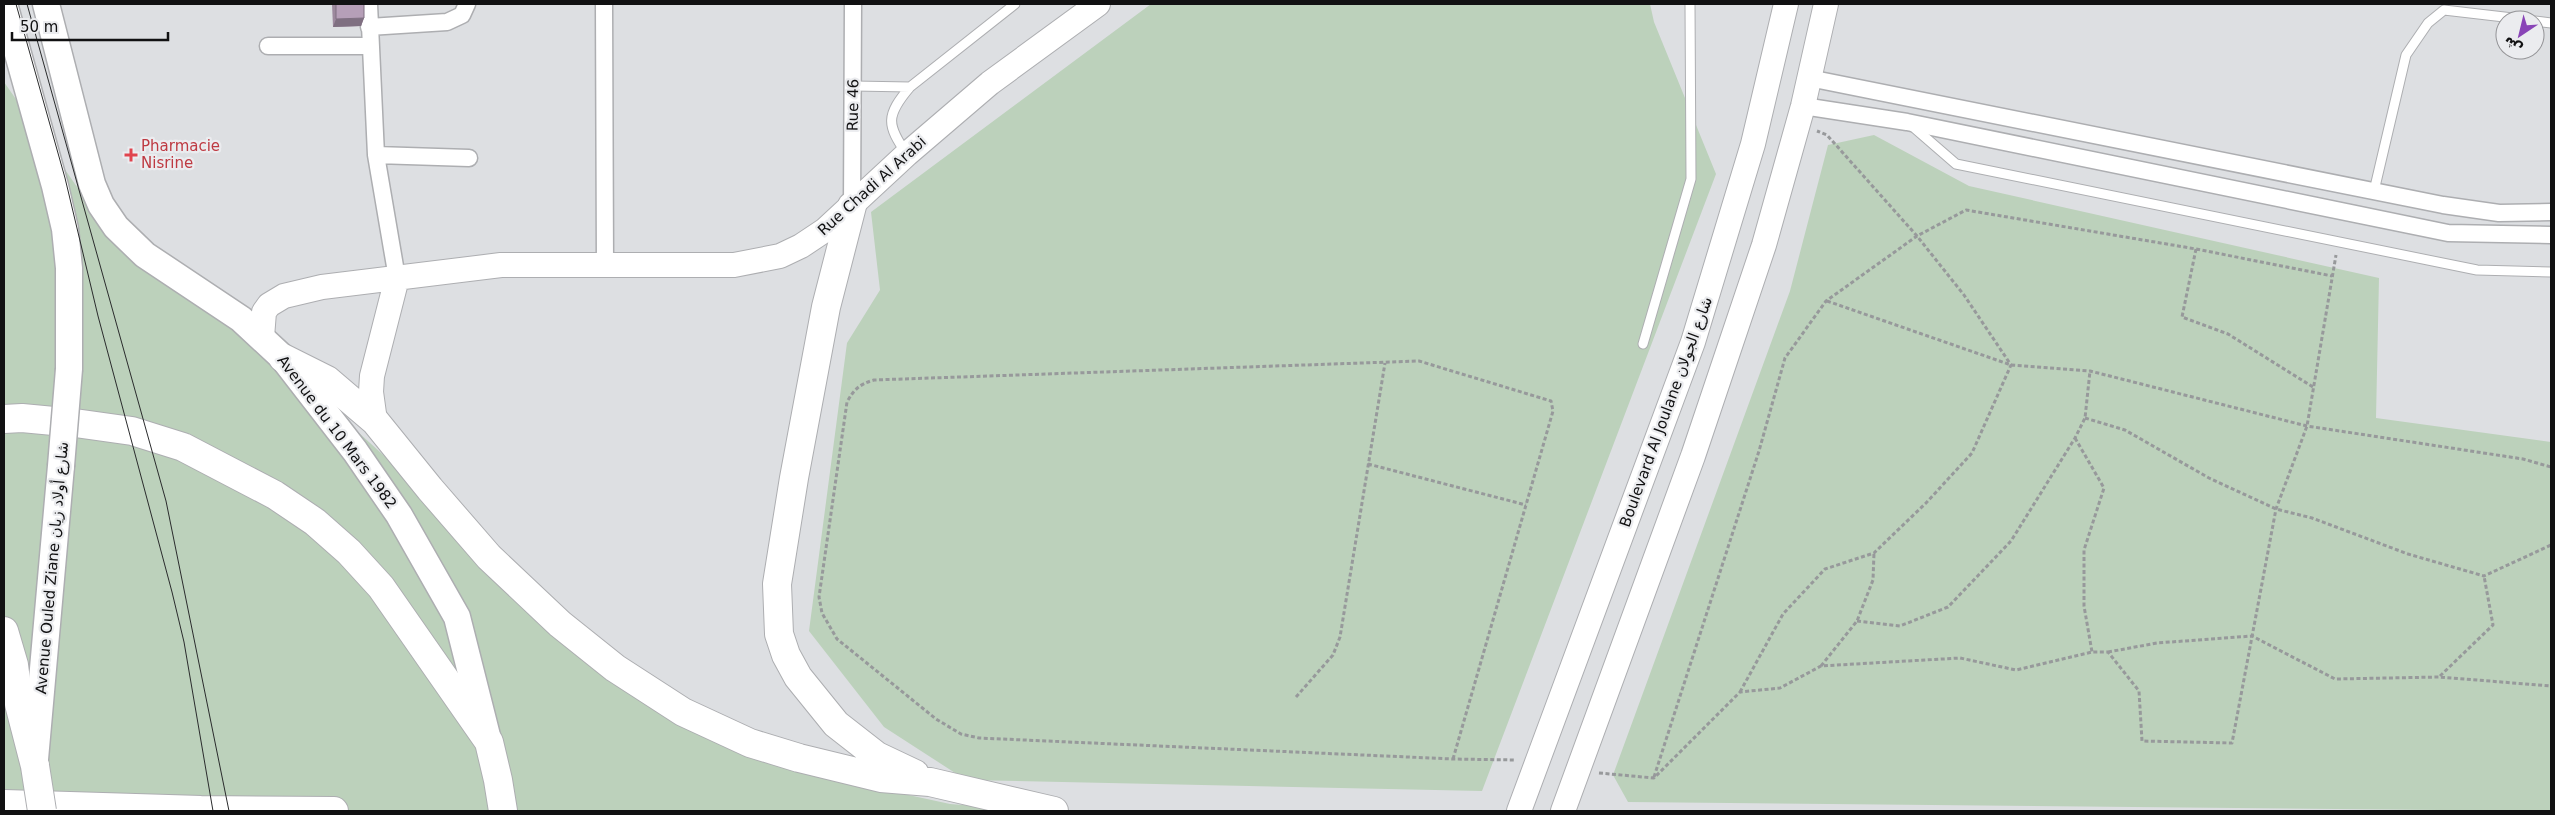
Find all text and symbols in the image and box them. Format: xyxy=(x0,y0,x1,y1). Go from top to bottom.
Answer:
scale bar xyxy=(12,10,169,42)
north arrow xyxy=(2495,10,2545,60)
text: 50 m xyxy=(20,18,58,36)
text: ش xyxy=(2500,34,2525,58)
street label: Rue 46 xyxy=(844,79,862,131)
street label: Rue Chadi Al Arabi xyxy=(814,133,930,239)
place label: Pharmacie Nisrine xyxy=(141,137,220,172)
marker: Pharmacie Nisrine xyxy=(125,149,137,161)
street label: Boulevard Al Joulane شارع الجولان xyxy=(1616,294,1716,530)
street label: Avenue du 10 Mars 1982 xyxy=(273,352,401,512)
street label: Avenue Ouled Ziane شارع أولاد زيان xyxy=(31,441,72,695)

